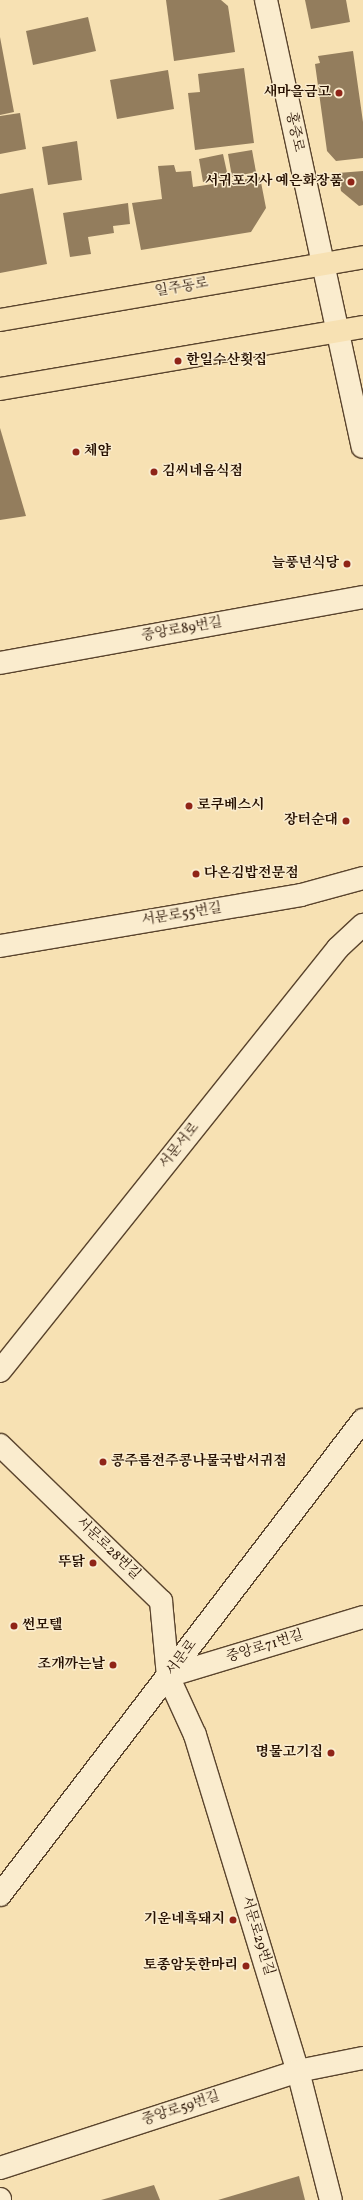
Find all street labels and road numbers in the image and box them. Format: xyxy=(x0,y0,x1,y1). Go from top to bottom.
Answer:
street label: 홍중로 xyxy=(282,110,306,154)
street label: 일주동로 xyxy=(154,275,210,301)
street label: 중앙로89번길 xyxy=(140,615,224,645)
street label: 서문로55번길 xyxy=(141,900,223,930)
street label: 서문서로 xyxy=(156,1120,204,1172)
street label: 서문로28번길 xyxy=(73,1514,143,1584)
street label: 중앙로71번길 xyxy=(224,1627,306,1667)
street label: 서문로 xyxy=(163,1637,201,1679)
street label: 서문로29번길 xyxy=(237,1894,277,1978)
street label: 중앙로59번길 xyxy=(140,2088,222,2130)

